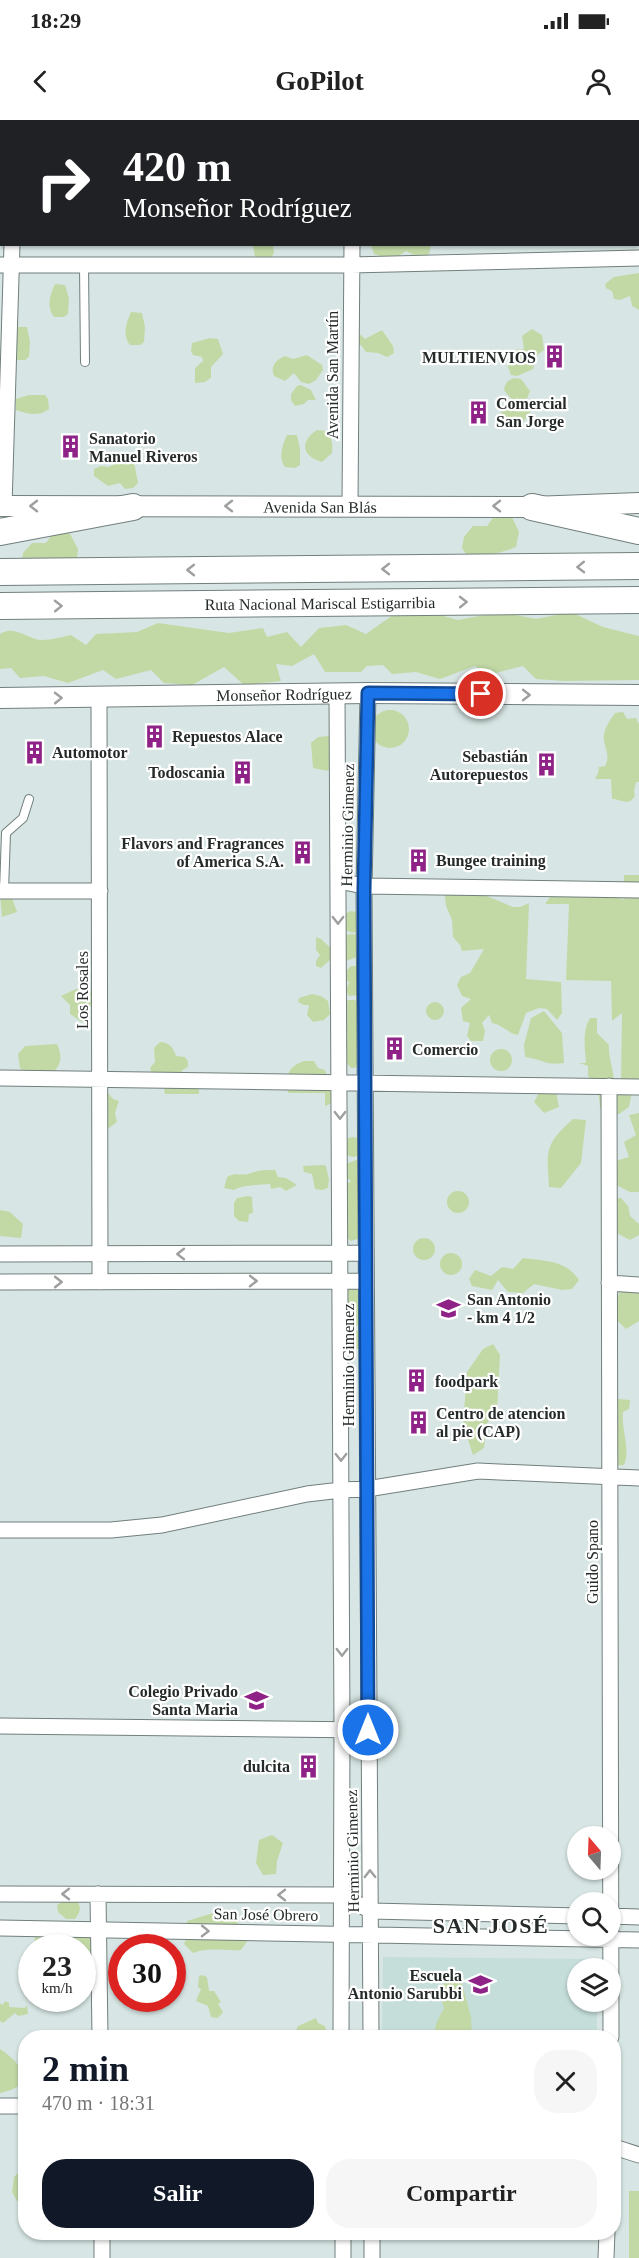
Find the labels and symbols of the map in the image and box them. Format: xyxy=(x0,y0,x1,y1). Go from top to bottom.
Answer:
street label: Avenida San Martín xyxy=(324,311,341,439)
building icon: MULTIENVIOS xyxy=(541,344,567,370)
place label: MULTIENVIOS xyxy=(422,349,536,366)
place label: Comercial San Jorge xyxy=(496,395,567,431)
building icon: Comercial San Jorge xyxy=(465,399,491,425)
place label: Sanatorio Manuel Riveros xyxy=(89,430,198,465)
building icon: Sanatorio Manuel Riveros xyxy=(58,434,84,460)
street label: Avenida San Blás xyxy=(263,498,377,516)
one-way arrow xyxy=(29,500,38,512)
one-way arrow xyxy=(224,500,233,512)
one-way arrow xyxy=(492,500,501,513)
one-way arrow xyxy=(576,561,585,573)
one-way arrow xyxy=(381,563,390,575)
one-way arrow xyxy=(186,564,195,577)
street label: Ruta Nacional Mariscal Estigarribia xyxy=(205,594,435,613)
one-way arrow xyxy=(459,596,468,608)
one-way arrow xyxy=(54,600,63,612)
pin xyxy=(455,668,506,719)
street label: Monseñor Rodríguez xyxy=(216,685,352,704)
one-way arrow xyxy=(522,689,531,701)
one-way arrow xyxy=(54,692,63,704)
building icon: Repuestos Alace xyxy=(141,723,167,749)
place label: Repuestos Alace xyxy=(172,728,283,746)
building icon: Automotor xyxy=(21,739,47,765)
place label: Automotor xyxy=(52,744,128,761)
place label: Sebastián Autorepuestos xyxy=(430,748,528,784)
building icon: Sebastián Autorepuestos xyxy=(533,752,559,778)
building icon: Todoscania xyxy=(230,759,256,785)
street label: Herminio Gimenez xyxy=(338,763,357,887)
place label: Todoscania xyxy=(148,764,225,781)
place label: Flavors and Fragrances of America S.A. xyxy=(121,835,284,870)
building icon: Flavors and Fragrances of America S.A. xyxy=(289,839,315,865)
building icon: Bungee training xyxy=(405,847,431,873)
place label: Bungee training xyxy=(436,852,546,870)
one-way arrow xyxy=(332,916,344,925)
street label: Los Rosales xyxy=(74,951,91,1029)
building icon: Comercio xyxy=(381,1036,407,1062)
place label: Comercio xyxy=(412,1041,478,1058)
one-way arrow xyxy=(334,1111,346,1120)
one-way arrow xyxy=(176,1248,185,1260)
one-way arrow xyxy=(249,1275,258,1287)
one-way arrow xyxy=(54,1276,63,1288)
place label: San Antonio - km 4 1/2 xyxy=(467,1291,551,1326)
school or university icon: San Antonio - km 4 1/2 xyxy=(436,1295,462,1321)
street label: Herminio Gimenez xyxy=(340,1303,357,1427)
building icon: foodpark xyxy=(404,1368,430,1394)
place label: foodpark xyxy=(435,1373,498,1391)
place label: Centro de atencion al pie (CAP) xyxy=(436,1405,566,1441)
building icon: Centro de atencion al pie (CAP) xyxy=(405,1409,431,1435)
one-way arrow xyxy=(335,1453,347,1462)
street label: Guido Spano xyxy=(584,1520,602,1604)
one-way arrow xyxy=(336,1648,348,1657)
place label: Colegio Privado Santa Maria xyxy=(128,1683,238,1718)
school or university icon: Colegio Privado Santa Maria xyxy=(243,1687,269,1713)
position arrow xyxy=(336,1698,400,1762)
building icon: dulcita xyxy=(295,1753,321,1779)
place label: dulcita xyxy=(243,1758,290,1775)
street label: Herminio Gimenez xyxy=(343,1789,362,1913)
north arrow xyxy=(567,1826,621,1880)
one-way arrow xyxy=(364,1869,377,1878)
one-way arrow xyxy=(62,1888,71,1900)
one-way arrow xyxy=(278,1889,287,1901)
street label: San José Obrero xyxy=(213,1905,319,1924)
district label: SAN JOSÉ xyxy=(433,1913,549,1938)
one-way arrow xyxy=(201,1925,210,1937)
speed limit sign: 30 xyxy=(108,1934,186,2012)
place label: Escuela Antonio Sarubbi xyxy=(348,1967,463,2002)
school or university icon: Escuela Antonio Sarubbi xyxy=(467,1971,493,1997)

